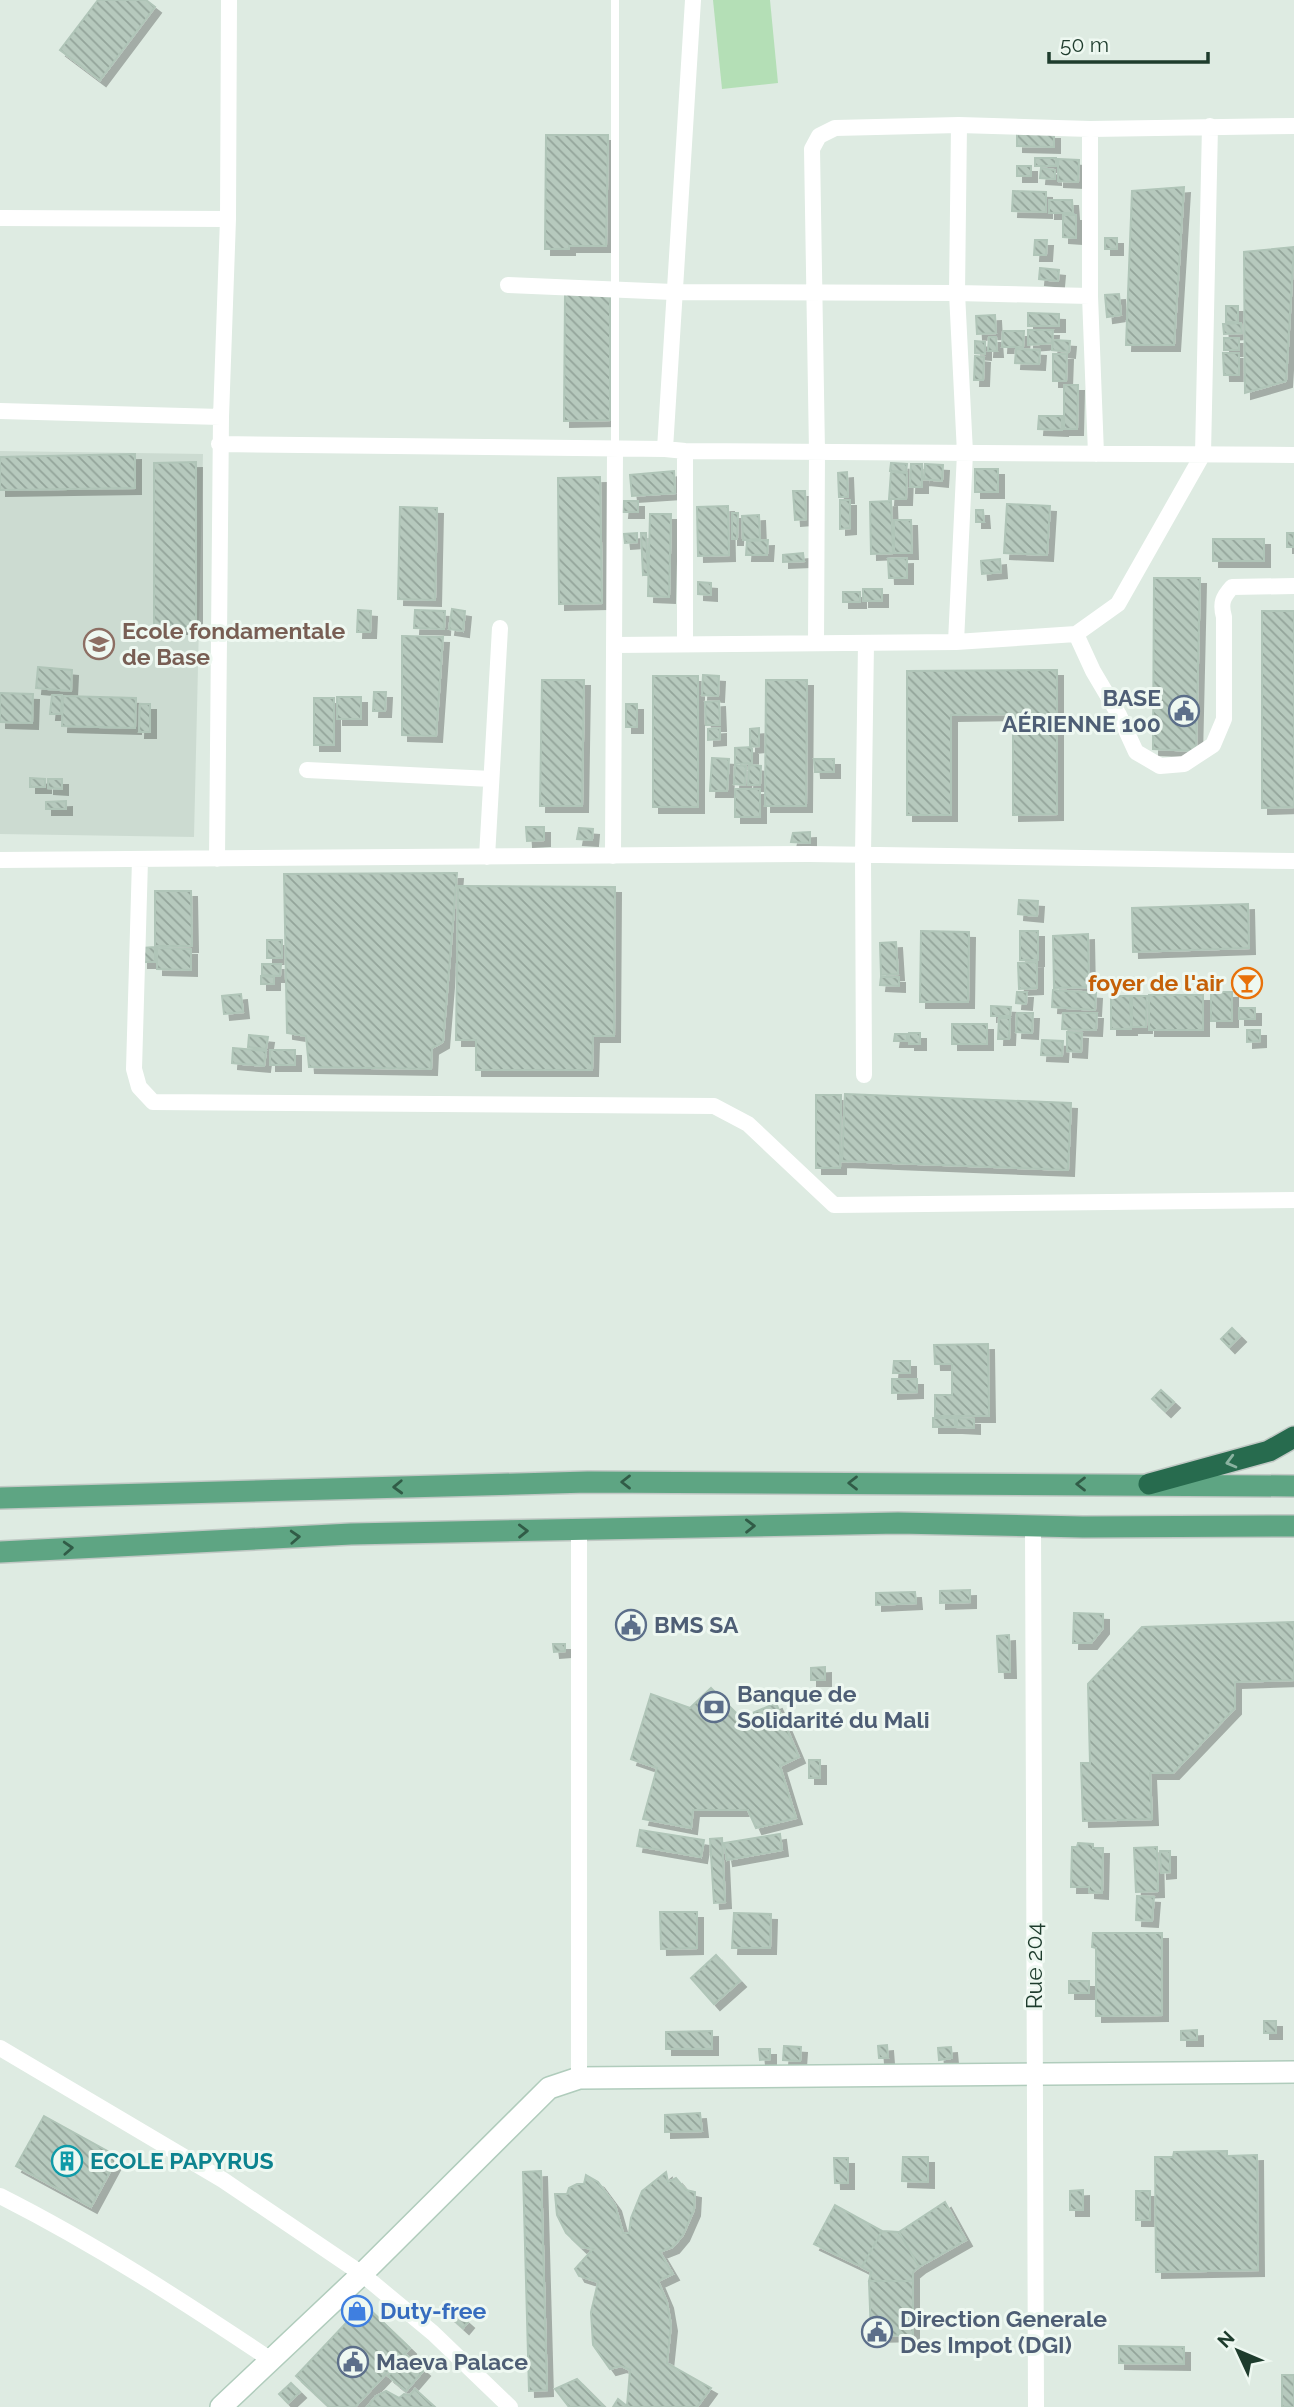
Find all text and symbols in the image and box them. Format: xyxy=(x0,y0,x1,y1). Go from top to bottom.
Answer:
scale bar xyxy=(1049,21,1208,65)
text: 50 m xyxy=(1060,32,1109,57)
place label: Ecole fondamentale de Base xyxy=(122,617,346,670)
school or university icon: Ecole fondamentale de Base xyxy=(82,627,116,661)
place label: BASE AÉRIENNE 100 xyxy=(1002,684,1161,737)
public building icon: BASE AÉRIENNE 100 xyxy=(1167,694,1201,728)
bar icon: foyer de l'air xyxy=(1230,966,1264,1000)
place label: foyer de l'air xyxy=(1088,969,1224,996)
one-way arrow xyxy=(1225,1453,1237,1468)
one-way arrow xyxy=(620,1474,630,1490)
one-way arrow xyxy=(847,1475,858,1491)
one-way arrow xyxy=(1075,1476,1085,1492)
one-way arrow xyxy=(392,1479,403,1495)
one-way arrow xyxy=(745,1519,756,1534)
one-way arrow xyxy=(518,1523,529,1539)
one-way arrow xyxy=(290,1529,301,1544)
one-way arrow xyxy=(63,1541,74,1556)
public building icon: BMS SA xyxy=(614,1608,648,1642)
place label: BMS SA xyxy=(654,1611,739,1638)
place label: Banque de Solidarité du Mali xyxy=(737,1680,930,1733)
bank icon: Banque de Solidarité du Mali xyxy=(697,1690,731,1724)
street label: Rue 204 xyxy=(1020,1923,1047,2009)
building icon: ECOLE PAPYRUS xyxy=(50,2144,84,2178)
place label: ECOLE PAPYRUS xyxy=(90,2147,274,2174)
shop icon: Duty-free xyxy=(340,2294,374,2328)
place label: Duty-free xyxy=(380,2297,487,2324)
place label: Direction Generale Des Impot (DGI) xyxy=(900,2305,1107,2358)
public building icon: Direction Generale Des Impot (DGI) xyxy=(860,2315,894,2349)
north arrow xyxy=(1203,2316,1273,2386)
text: N xyxy=(1213,2326,1239,2352)
public building icon: Maeva Palace xyxy=(336,2345,370,2379)
place label: Maeva Palace xyxy=(376,2348,528,2375)

